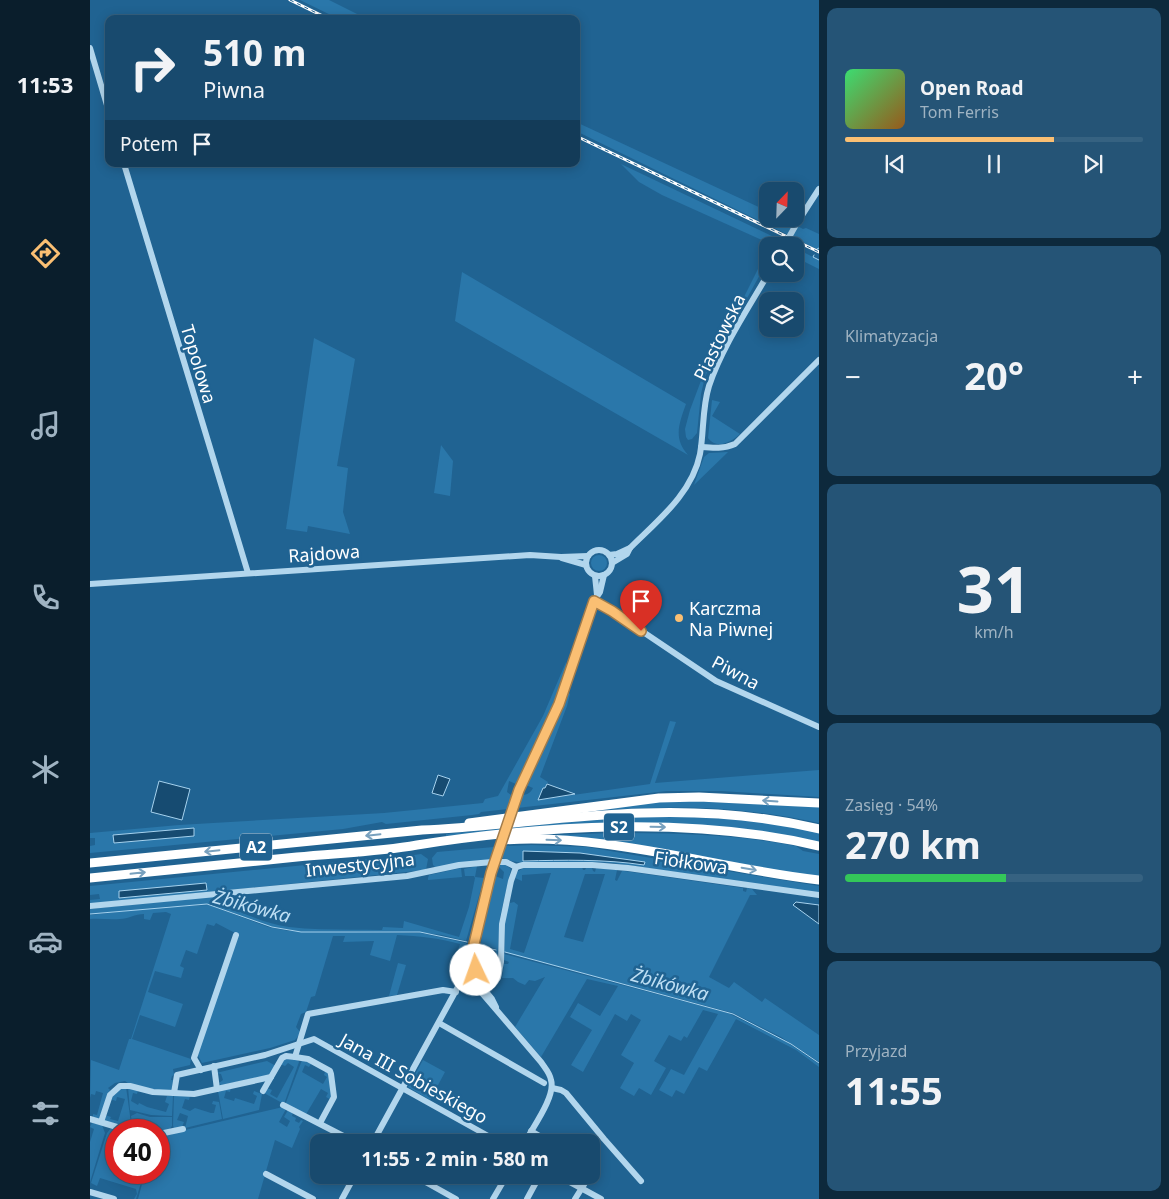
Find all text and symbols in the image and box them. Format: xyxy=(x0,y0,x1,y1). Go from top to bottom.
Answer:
text: 510 m xyxy=(203,29,306,76)
icon: right xyxy=(120,35,185,100)
text: 11:53 xyxy=(17,69,73,99)
text: Piwna xyxy=(203,74,265,104)
text: Open Road xyxy=(920,75,1023,101)
text: Tom Ferris xyxy=(920,101,999,123)
icon: arrive xyxy=(188,130,216,158)
text: Potem xyxy=(120,131,178,157)
icon: previous xyxy=(881,150,909,178)
icon: pause xyxy=(980,150,1008,178)
icon: next xyxy=(1079,150,1107,178)
north arrow xyxy=(759,182,804,228)
map controls xyxy=(759,182,804,337)
icon: directions xyxy=(28,236,63,271)
button: search xyxy=(759,237,804,282)
street label: Piastowska xyxy=(688,290,750,384)
button: layers xyxy=(759,292,804,337)
street label: Topolowa xyxy=(176,322,222,406)
text: Klimatyzacja xyxy=(845,325,938,347)
text: 20° xyxy=(964,349,1024,401)
text: − xyxy=(845,357,861,395)
text: + xyxy=(1127,357,1143,395)
icon: music xyxy=(28,408,63,443)
street label: Rajdowa xyxy=(287,539,361,567)
text: 31 xyxy=(957,544,1031,632)
icon: phone xyxy=(28,580,63,615)
pin xyxy=(620,580,662,631)
icon: arrive xyxy=(627,587,655,615)
place label: Karczma Na Piwnej xyxy=(689,596,773,641)
marker: Karczma Na Piwnej xyxy=(673,612,685,624)
text: km/h xyxy=(974,621,1014,643)
street label: Piwna xyxy=(708,649,764,695)
icon: climate xyxy=(28,752,63,787)
text: Zasięg · 54% xyxy=(845,794,938,816)
one-way arrow xyxy=(763,796,779,805)
road number: S2 xyxy=(604,814,634,840)
text: 270 km xyxy=(845,818,981,870)
one-way arrow xyxy=(650,823,666,832)
one-way arrow xyxy=(366,830,382,840)
road number: A2 xyxy=(240,834,272,860)
one-way arrow xyxy=(546,835,562,844)
street label: Fiołkowa xyxy=(653,845,729,879)
one-way arrow xyxy=(204,846,220,856)
street label: Inwestycyjna xyxy=(304,846,416,882)
one-way arrow xyxy=(741,864,757,874)
one-way arrow xyxy=(130,868,146,878)
water label: Żbikówka xyxy=(209,883,294,929)
icon: car xyxy=(28,924,63,959)
position arrow xyxy=(449,943,501,995)
water label: Żbikówka xyxy=(627,961,712,1007)
street label: Jana III Sobieskiego xyxy=(334,1026,492,1129)
text: Przyjazd xyxy=(845,1040,907,1062)
text: 11:55 xyxy=(845,1064,943,1116)
icon: filters xyxy=(28,1096,63,1131)
speed limit sign: 40 xyxy=(105,1119,170,1184)
text: 11:55 · 2 min · 580 m xyxy=(361,1146,549,1172)

